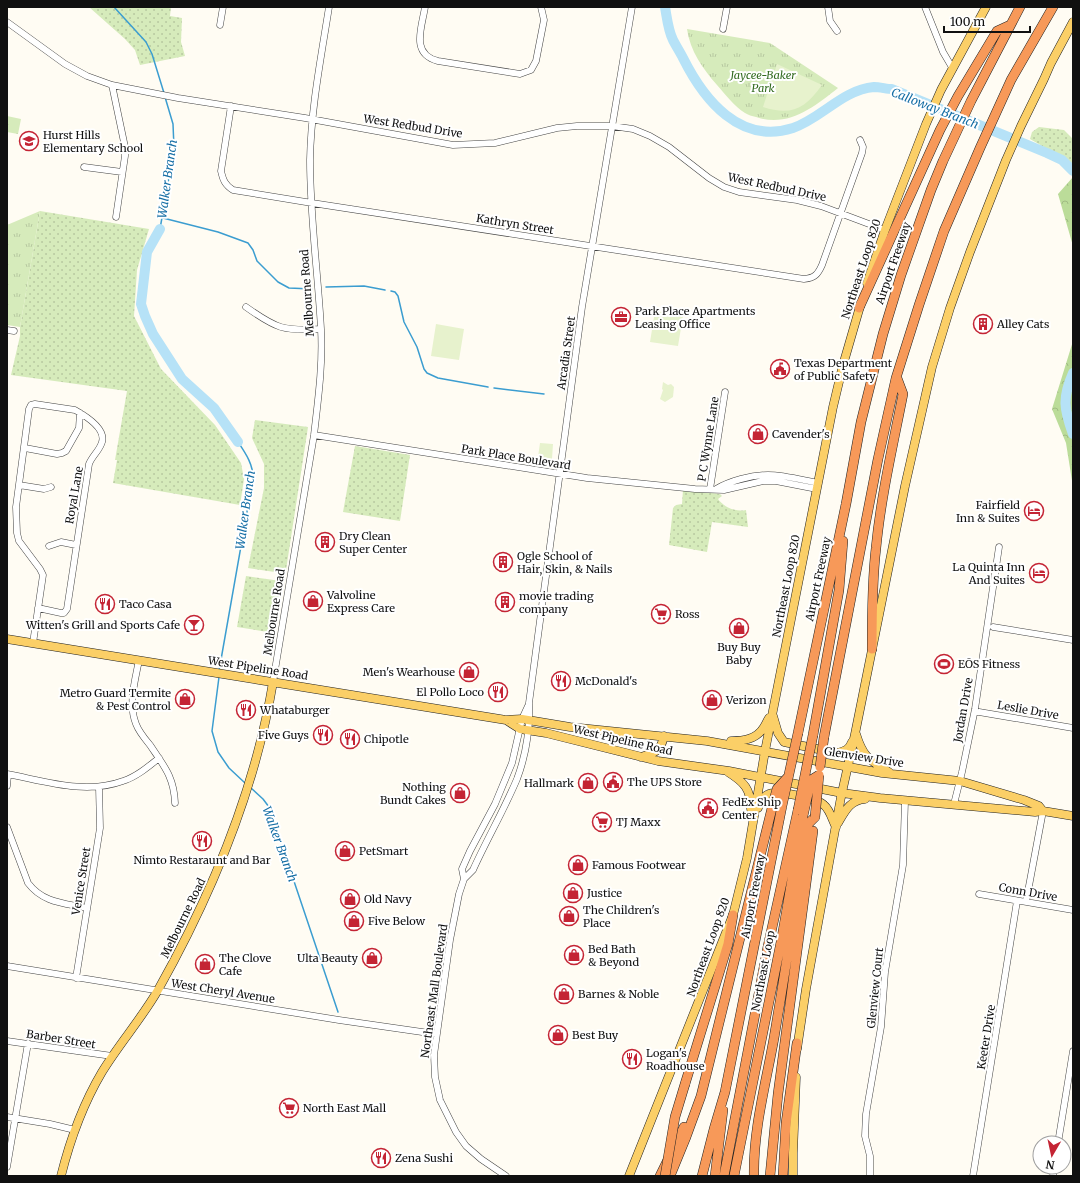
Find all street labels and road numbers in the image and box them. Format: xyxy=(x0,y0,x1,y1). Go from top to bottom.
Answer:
street label: West Redbud Drive xyxy=(362,111,464,141)
street label: West Redbud Drive xyxy=(726,170,828,204)
street label: Kathryn Street xyxy=(475,211,555,237)
street label: Northeast Loop 820 xyxy=(838,217,884,321)
street label: Airport Freeway xyxy=(872,220,914,307)
street label: Melbourne Road xyxy=(297,249,317,337)
street label: Arcadia Street xyxy=(554,315,578,392)
street label: P C Wynne Lane xyxy=(694,395,722,482)
street label: Park Place Boulevard xyxy=(460,441,572,473)
street label: Royal Lane xyxy=(62,465,86,525)
street label: Northeast Loop 820 xyxy=(769,533,803,639)
street label: Airport Freeway xyxy=(802,535,834,623)
street label: Melbourne Road xyxy=(260,567,288,656)
street label: West Pipeline Road xyxy=(206,653,309,683)
street label: Jordan Drive xyxy=(950,676,976,745)
street label: Leslie Drive xyxy=(996,698,1060,722)
street label: West Pipeline Road xyxy=(571,722,674,758)
street label: Glenview Drive xyxy=(823,744,905,770)
street label: Venice Street xyxy=(69,845,93,917)
street label: Airport Freeway xyxy=(738,852,768,940)
street label: Melbourne Road xyxy=(158,875,209,960)
street label: Conn Drive xyxy=(998,880,1059,904)
street label: Northeast Loop 820 xyxy=(684,896,732,998)
street label: Northeast Mall Boulevard xyxy=(418,923,450,1059)
street label: Northeast Loop xyxy=(748,929,778,1013)
street label: Glenview Court xyxy=(864,946,886,1029)
street label: West Cheryl Avenue xyxy=(169,976,276,1006)
street label: Keeter Drive xyxy=(974,1003,998,1070)
street label: Barber Street xyxy=(25,1027,97,1051)

